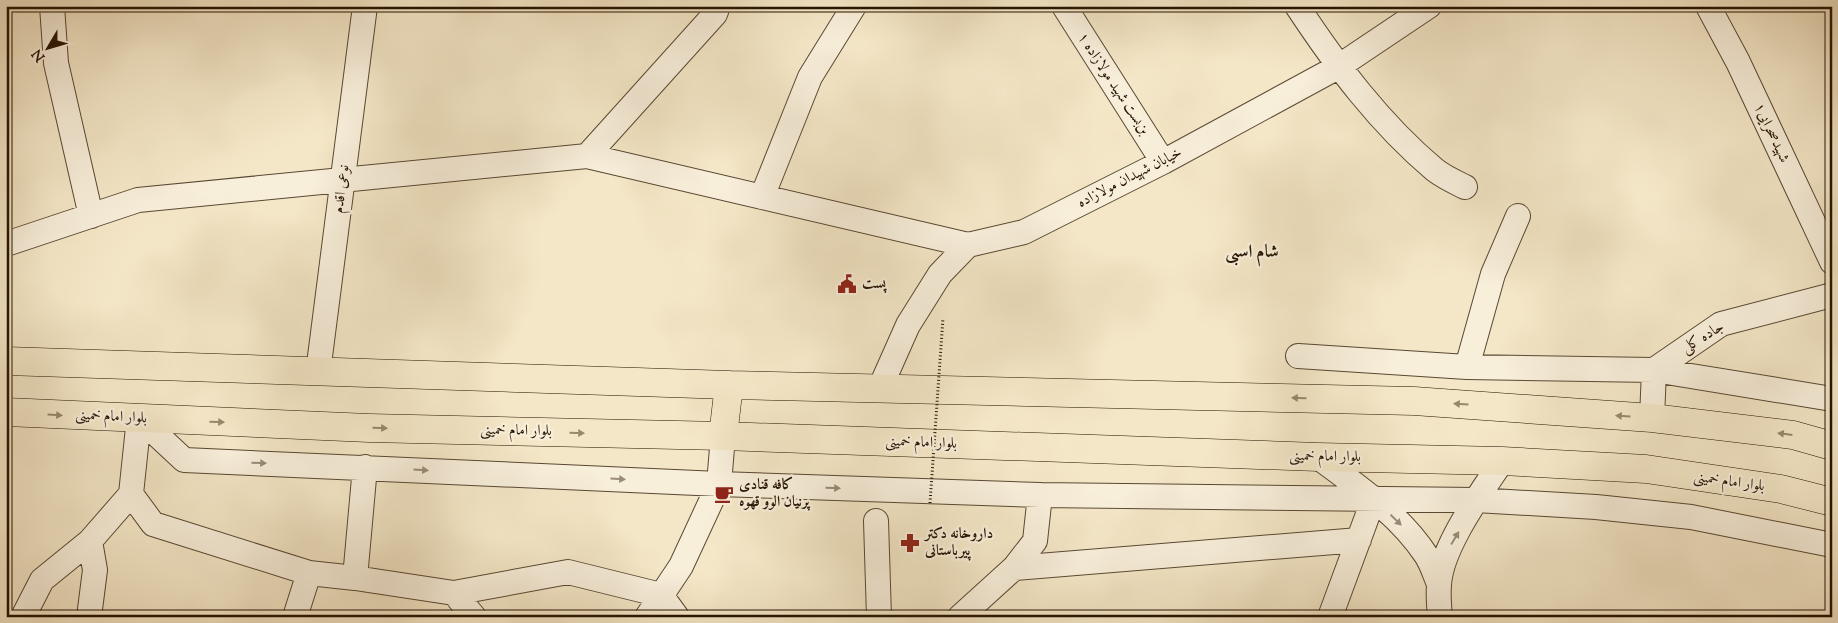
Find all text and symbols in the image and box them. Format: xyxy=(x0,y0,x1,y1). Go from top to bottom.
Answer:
north arrow xyxy=(22,22,72,72)
street label: بن‌بست شهید مولازاده ۱ xyxy=(1072,29,1154,140)
text: N xyxy=(28,44,51,65)
street label: شهیدصحرایی۱ xyxy=(1748,100,1794,166)
street label: خیابان شهیدان مولازاده xyxy=(1074,143,1186,213)
street label: نوعی اقدم xyxy=(329,163,356,215)
district label: شام اسبی xyxy=(1225,240,1279,267)
public building icon: پست xyxy=(836,273,858,295)
place label: پست xyxy=(862,274,888,295)
street label: جاده کلی xyxy=(1678,317,1728,359)
one-way arrow xyxy=(1290,394,1306,402)
one-way arrow xyxy=(1453,400,1469,408)
street label: بلوار امام خمینی xyxy=(74,405,148,430)
one-way arrow xyxy=(47,411,63,419)
one-way arrow xyxy=(1615,412,1631,420)
one-way arrow xyxy=(210,418,226,426)
street label: بلوار امام خمینی xyxy=(480,420,552,443)
one-way arrow xyxy=(372,425,388,433)
one-way arrow xyxy=(569,429,585,437)
one-way arrow xyxy=(1776,430,1792,438)
street label: بلوار امام خمینی xyxy=(885,431,957,456)
street label: بلوار امام خمینی xyxy=(1289,446,1361,469)
one-way arrow xyxy=(251,459,267,467)
one-way arrow xyxy=(413,466,429,474)
street label: بلوار امام خمینی xyxy=(1692,467,1766,498)
place label: کافه قنادی پرنیان الوو قهوه xyxy=(739,475,811,513)
one-way arrow xyxy=(610,476,626,484)
cafe icon: کافه قنادی پرنیان الوو قهوه xyxy=(713,483,735,505)
one-way arrow xyxy=(825,484,841,492)
one-way arrow xyxy=(1390,514,1402,526)
place label: داروخانه دکتر پیرباستانی xyxy=(923,524,993,562)
pharmacy icon: داروخانه دکتر پیرباستانی xyxy=(899,532,921,554)
one-way arrow xyxy=(1450,532,1459,545)

